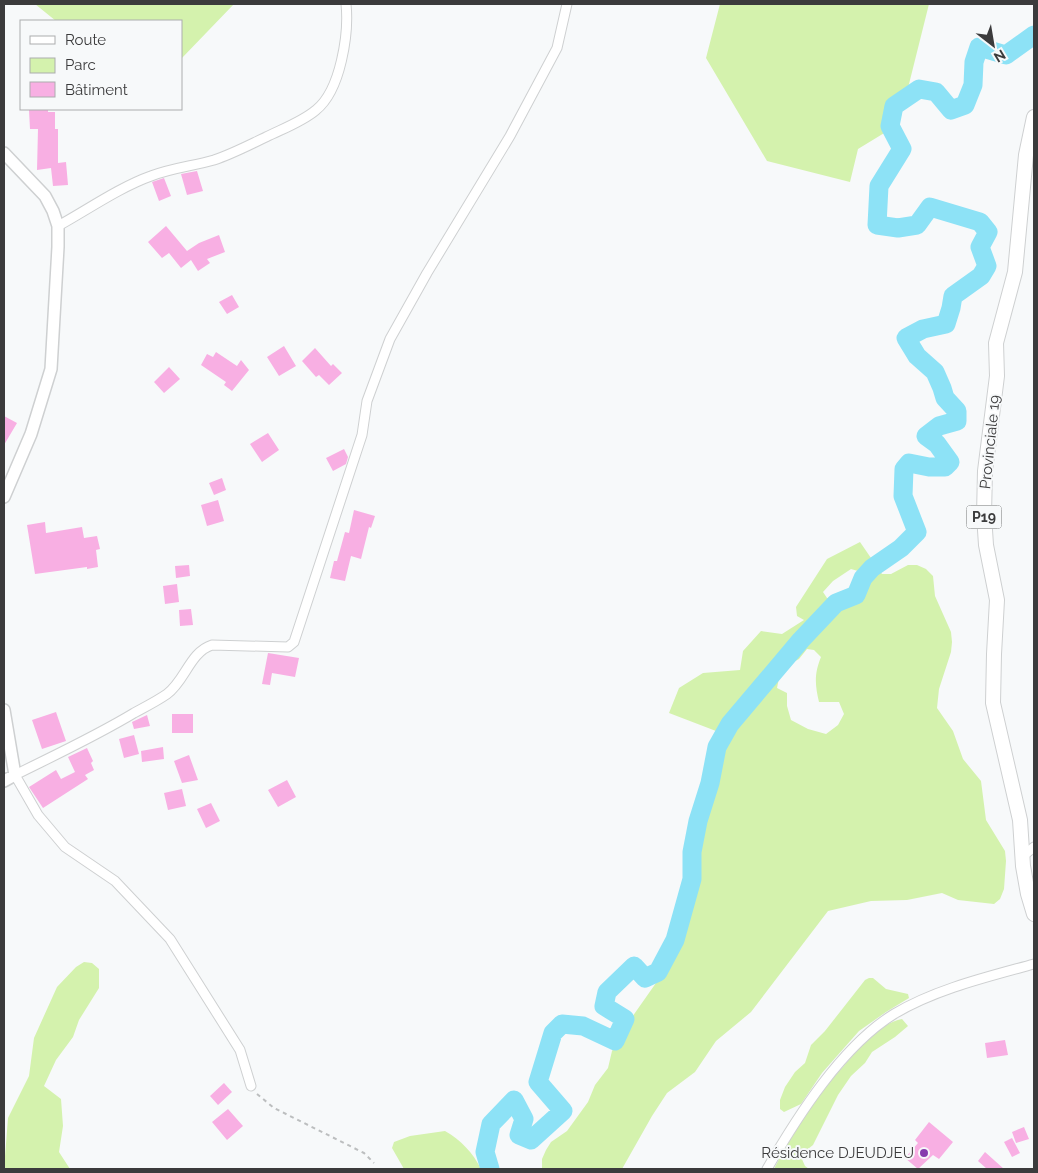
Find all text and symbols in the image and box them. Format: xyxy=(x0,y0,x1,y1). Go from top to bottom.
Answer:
legend xyxy=(20,20,182,110)
north arrow xyxy=(968,20,1018,70)
text: Route xyxy=(65,31,106,49)
text: N xyxy=(991,47,1008,66)
text: Parc xyxy=(65,56,96,74)
text: Bâtiment xyxy=(65,81,128,99)
street label: Provinciale 19 xyxy=(976,394,1004,490)
road number: P19 xyxy=(966,506,1002,528)
place label: Résidence DJEUDJEU xyxy=(761,1144,914,1162)
marker: Résidence DJEUDJEU xyxy=(918,1147,930,1159)

